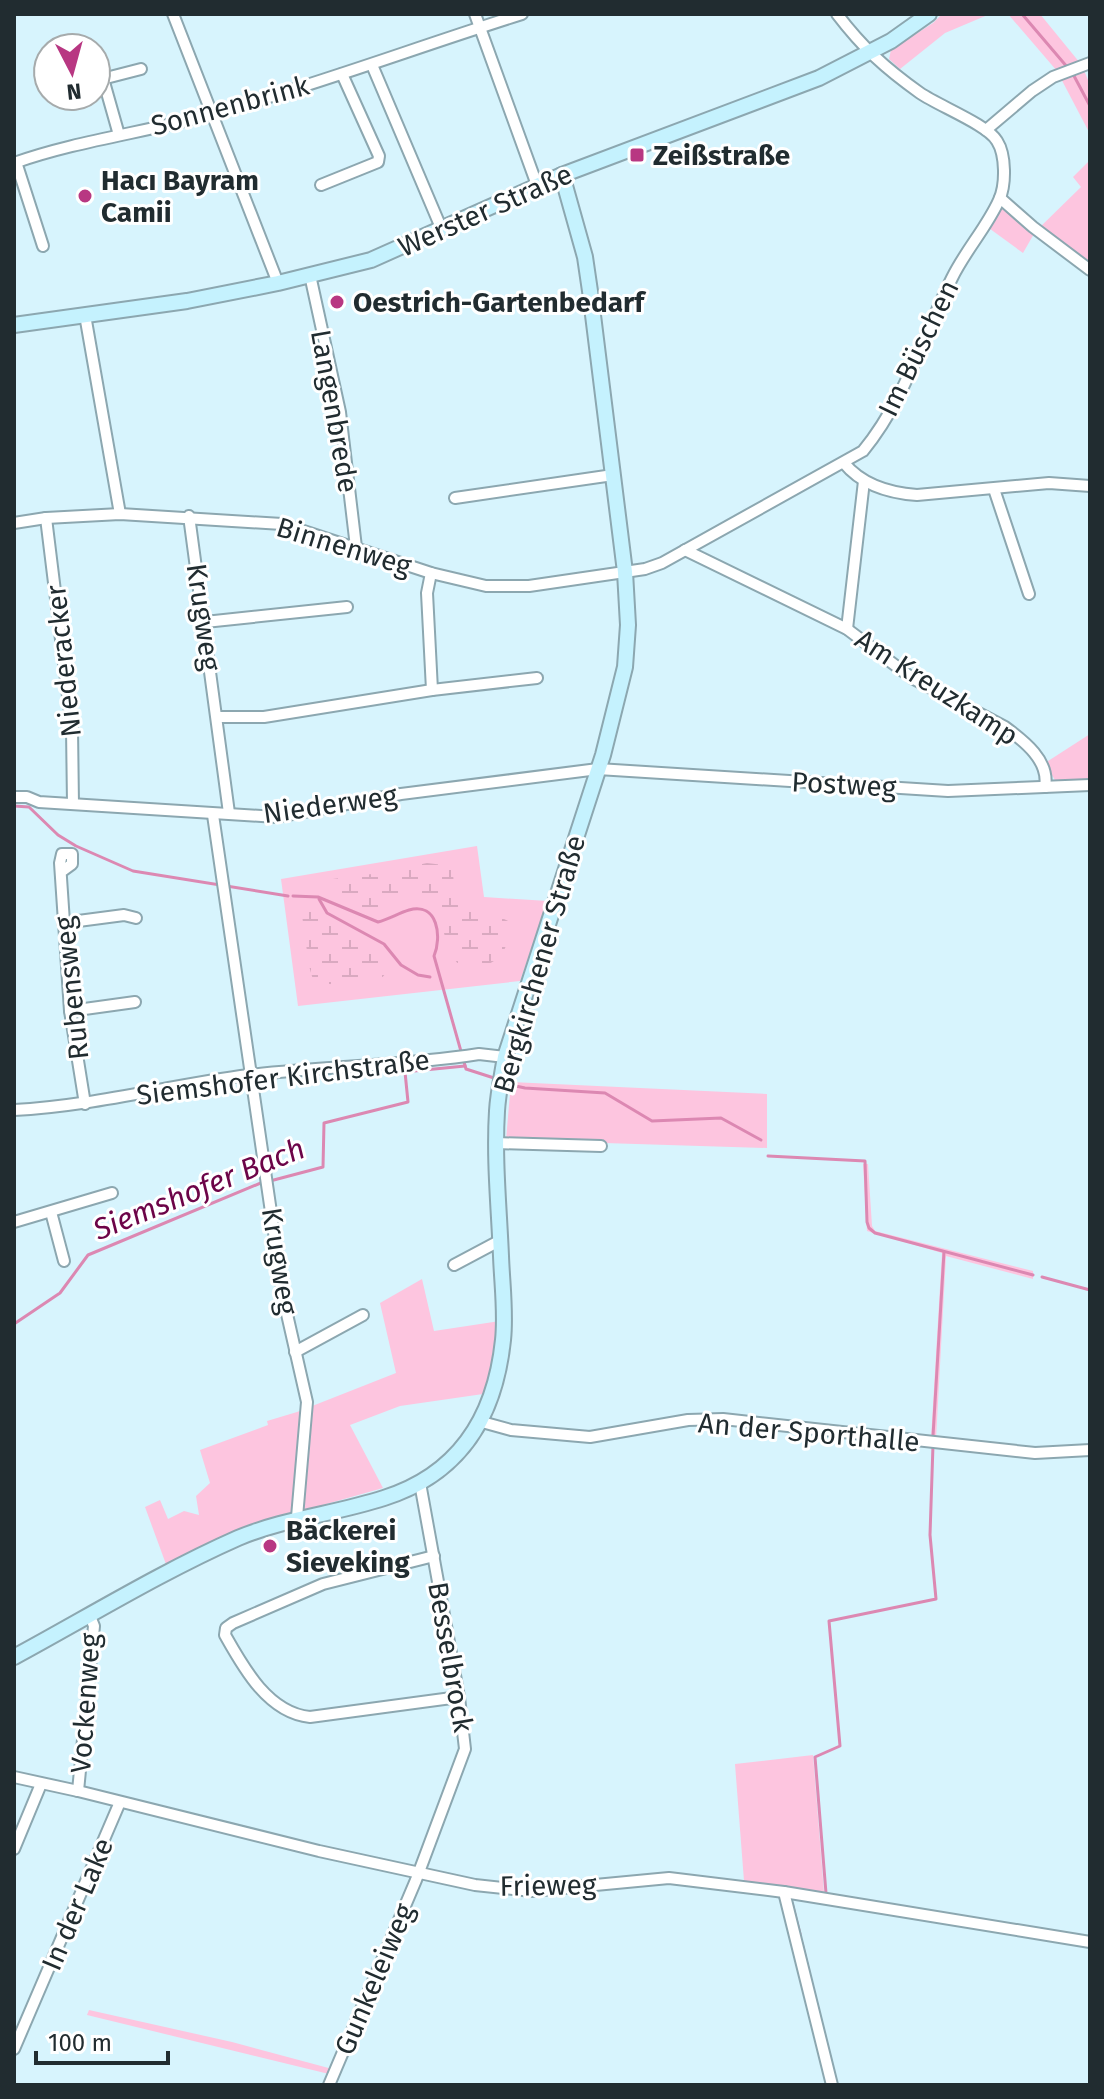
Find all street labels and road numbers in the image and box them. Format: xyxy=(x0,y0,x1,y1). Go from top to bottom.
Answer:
street label: Sonnenbrink xyxy=(148,68,313,142)
street label: Werster Straße xyxy=(393,157,577,264)
street label: Im Büschen xyxy=(871,275,966,422)
street label: Langenbrede xyxy=(304,327,365,495)
street label: Binnenweg xyxy=(272,510,416,583)
street label: Krugweg xyxy=(180,561,227,673)
street label: Niederacker xyxy=(39,583,88,739)
street label: Am Kreuzkamp xyxy=(849,623,1024,752)
street label: Postweg xyxy=(791,765,898,804)
street label: Niederweg xyxy=(261,779,400,830)
street label: Bergkirchener Straße xyxy=(487,831,592,1097)
street label: Rubensweg xyxy=(48,914,95,1061)
street label: Siemshofer Kirchstraße xyxy=(135,1043,432,1112)
street label: Krugweg xyxy=(255,1205,304,1317)
street label: An der Sporthalle xyxy=(697,1406,921,1459)
street label: Besselbrock xyxy=(421,1579,480,1736)
street label: Vockenweg xyxy=(64,1631,107,1774)
street label: In der Lake xyxy=(35,1833,120,1975)
street label: Frieweg xyxy=(499,1868,597,1903)
street label: Gunkeleiweg xyxy=(328,1898,421,2060)

